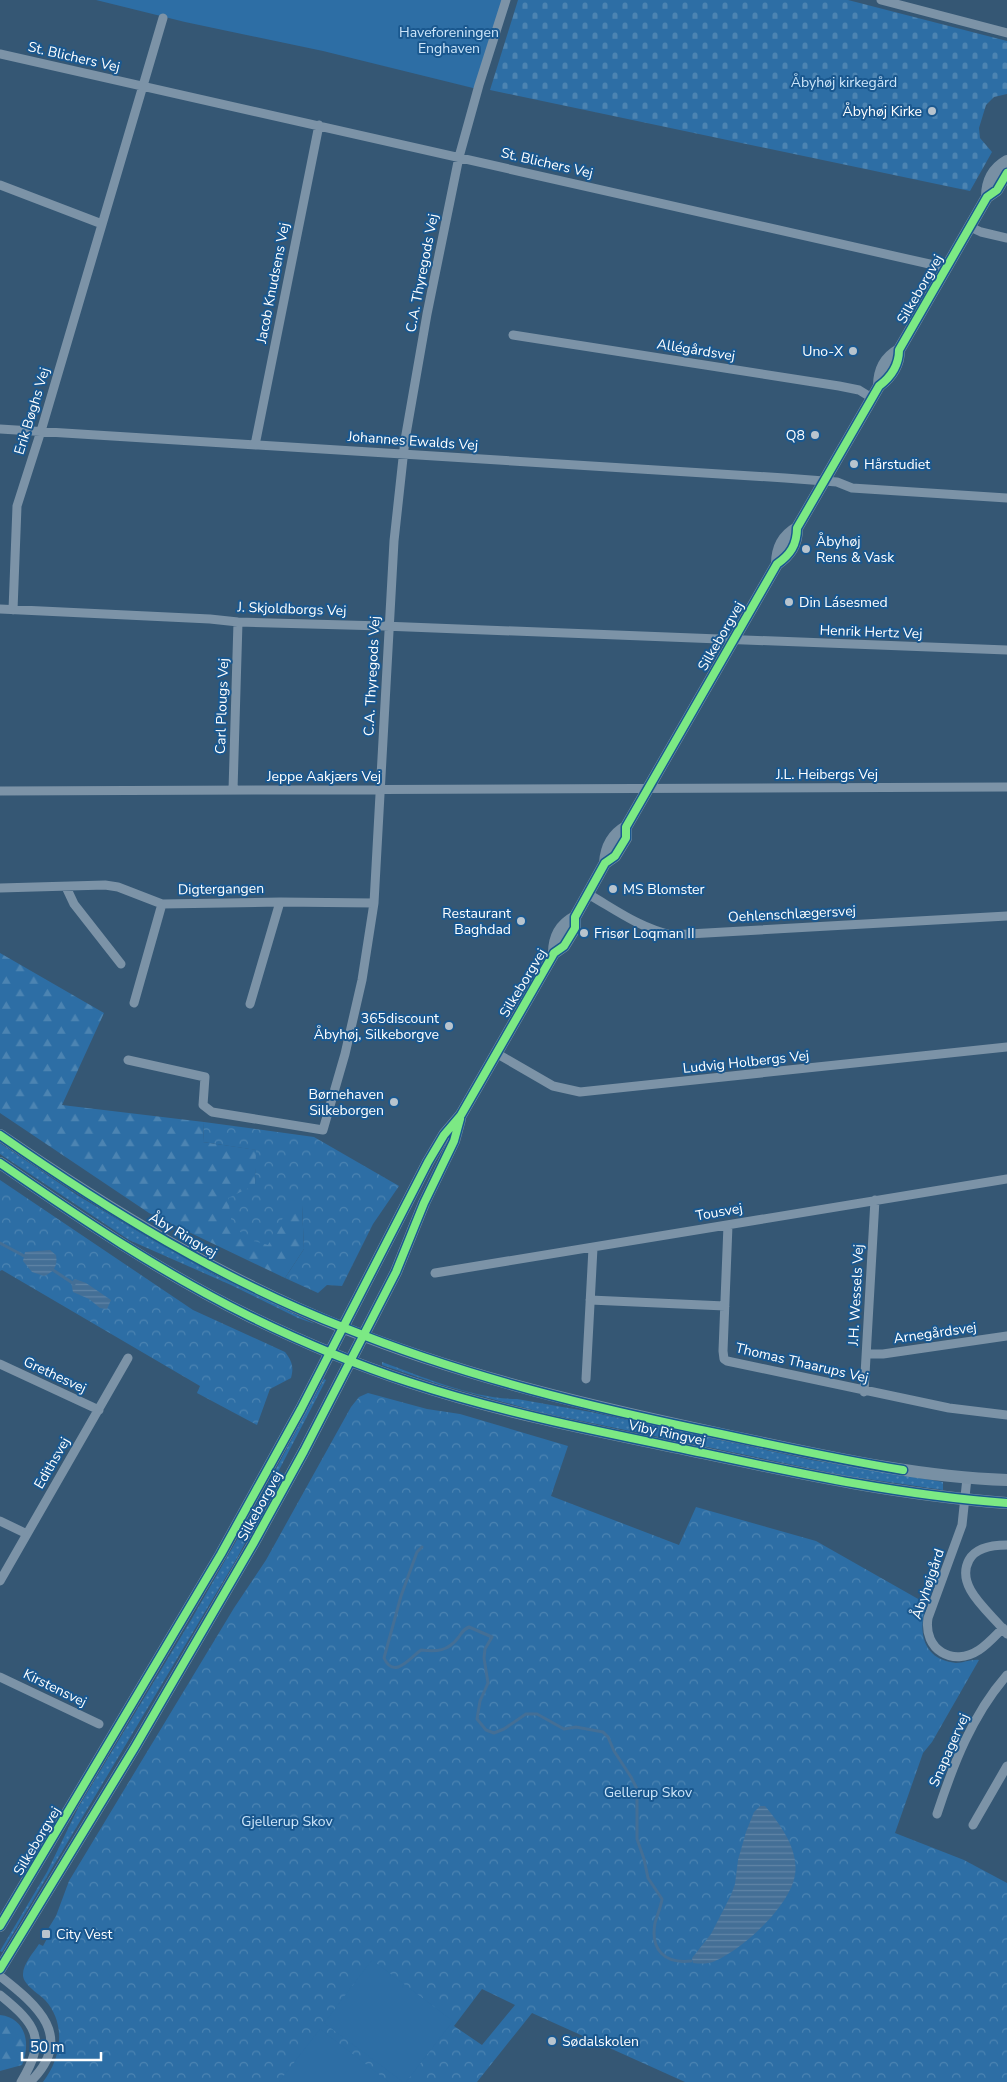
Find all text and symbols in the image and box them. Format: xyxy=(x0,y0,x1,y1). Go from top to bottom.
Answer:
park label: Haveforeningen Enghaven xyxy=(399,23,499,58)
street label: St. Blichers Vej xyxy=(26,37,122,77)
park label: Åbyhøj kirkegård xyxy=(791,73,897,92)
place label: Åbyhøj Kirke xyxy=(843,102,922,121)
marker: Åbyhøj Kirke xyxy=(926,105,938,117)
street label: St. Blichers Vej xyxy=(499,143,595,183)
street label: C.A. Thyregods Vej xyxy=(401,212,443,334)
street label: Jacob Knudsens Vej xyxy=(252,221,294,346)
street label: Silkeborgvej xyxy=(892,251,948,327)
street label: Allégårdsvej xyxy=(655,334,737,366)
place label: Uno-X xyxy=(802,342,843,361)
marker: Uno-X xyxy=(847,345,859,357)
street label: Erik Bøghs Vej xyxy=(10,365,54,457)
place label: Q8 xyxy=(786,426,805,445)
street label: Johannes Ewalds Vej xyxy=(346,427,479,455)
marker: Q8 xyxy=(809,429,821,441)
place label: Hårstudiet xyxy=(864,455,930,474)
marker: Hårstudiet xyxy=(848,458,860,470)
place label: Åbyhøj Rens & Vask xyxy=(816,532,895,567)
marker: Åbyhøj Rens & Vask xyxy=(800,543,812,555)
place label: Din Lásesmed xyxy=(799,593,888,612)
marker: Din Lásesmed xyxy=(783,596,795,608)
street label: J. Skjoldborgs Vej xyxy=(236,598,347,620)
street label: Silkeborgvej xyxy=(693,598,749,674)
street label: C.A. Thyregods Vej xyxy=(359,615,385,737)
street label: Henrik Hertz Vej xyxy=(819,621,923,643)
street label: Carl Plougs Vej xyxy=(211,658,233,754)
street label: J.L. Heibergs Vej xyxy=(775,765,878,784)
street label: Jeppe Aakjærs Vej xyxy=(266,767,381,786)
street label: Digtergangen xyxy=(178,879,264,899)
place label: MS Blomster xyxy=(623,880,704,899)
marker: MS Blomster xyxy=(607,883,619,895)
street label: Oehlenschlægersvej xyxy=(728,901,856,927)
place label: Restaurant Baghdad xyxy=(442,904,511,939)
marker: Restaurant Baghdad xyxy=(515,915,527,927)
place label: Frisør Loqman II xyxy=(594,924,695,943)
marker: Frisør Loqman II xyxy=(578,927,590,939)
street label: Silkeborgvej xyxy=(495,945,551,1021)
place label: 365discount Åbyhøj, Silkeborgve xyxy=(314,1009,439,1044)
marker: 365discount Åbyhøj, Silkeborgve xyxy=(443,1020,455,1032)
street label: Ludvig Holbergs Vej xyxy=(682,1046,810,1078)
place label: Børnehaven Silkeborgen xyxy=(309,1085,384,1120)
marker: Børnehaven Silkeborgen xyxy=(388,1096,400,1108)
street label: Tousvej xyxy=(694,1199,744,1225)
street label: Åby Ringvej xyxy=(145,1208,221,1262)
street label: J.H. Wessels Vej xyxy=(844,1244,868,1347)
street label: Arnegårdsvej xyxy=(892,1318,978,1348)
street label: Thomas Thaarups Vej xyxy=(734,1338,870,1388)
street label: Grethesvej xyxy=(20,1352,90,1398)
street label: Viby Ringvej xyxy=(626,1415,707,1450)
street label: Edithsvej xyxy=(30,1434,74,1492)
street label: Silkeborgvej xyxy=(233,1468,287,1544)
street label: Åbyhøjgård xyxy=(907,1546,949,1622)
street label: Kirstensvej xyxy=(20,1664,90,1712)
street label: Snapagervej xyxy=(924,1710,974,1790)
park label: Gellerup Skov xyxy=(604,1783,693,1802)
street label: Silkeborgvej xyxy=(9,1803,65,1879)
park label: Gjellerup Skov xyxy=(241,1812,334,1831)
place label: City Vest xyxy=(56,1925,112,1944)
marker: City Vest xyxy=(40,1928,52,1940)
scale bar xyxy=(22,2030,101,2062)
place label: Sødalskolen xyxy=(562,2032,639,2051)
marker: Sødalskolen xyxy=(546,2035,558,2047)
text: 50 m xyxy=(30,2037,65,2057)

